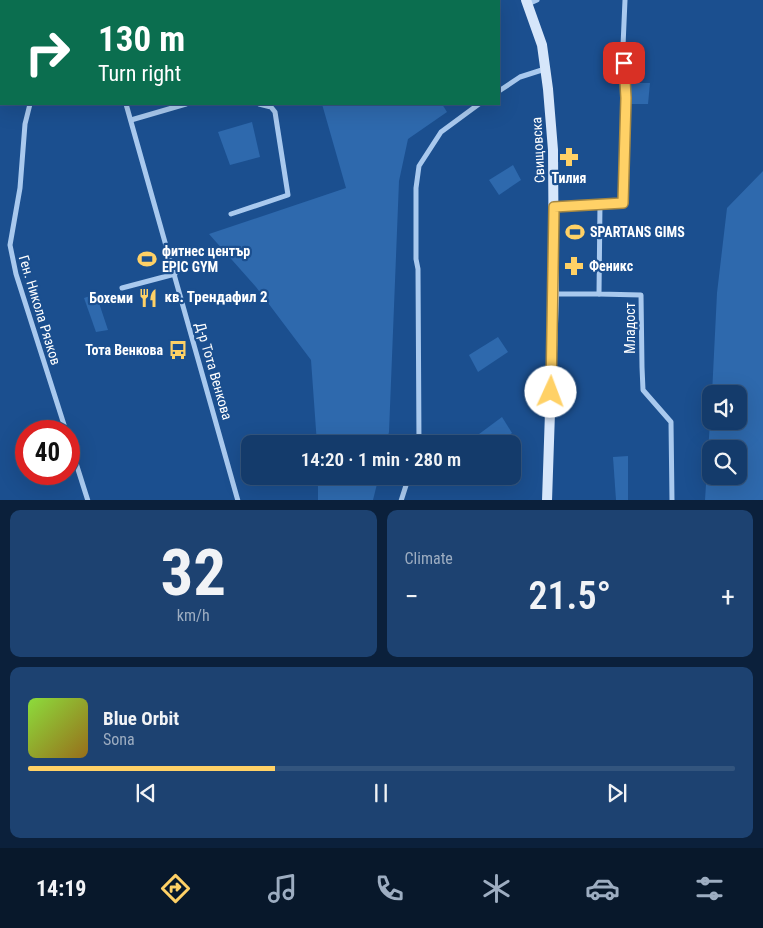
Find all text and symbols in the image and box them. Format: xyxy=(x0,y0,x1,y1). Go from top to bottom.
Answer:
text: 130 m xyxy=(98,19,185,60)
icon: right xyxy=(15,20,80,85)
pin xyxy=(603,42,645,84)
icon: arrive xyxy=(610,49,638,77)
text: Turn right xyxy=(98,61,181,86)
street label: Свищовска xyxy=(528,117,548,183)
pharmacy icon: Тилия xyxy=(558,146,580,168)
place label: Тилия xyxy=(552,170,587,186)
sports icon: SPARTANS GIMS xyxy=(564,221,586,243)
place label: SPARTANS GIMS xyxy=(590,224,685,240)
place label: фитнес център EPIC GYM xyxy=(162,243,250,275)
sports icon: фитнес център EPIC GYM xyxy=(136,248,158,270)
street label: Ген. Никола Рязков xyxy=(16,253,64,367)
pharmacy icon: Феникс xyxy=(563,255,585,277)
place label: Феникс xyxy=(589,258,634,274)
restaurant icon: Бохеми xyxy=(137,287,159,309)
district label: кв. Трендафил 2 xyxy=(164,288,268,306)
place label: Бохеми xyxy=(89,290,133,306)
street label: Младост xyxy=(622,302,638,354)
street label: Д-р Тота Венкова xyxy=(192,320,236,422)
bus stop icon: Тота Венкова xyxy=(167,339,189,361)
place label: Тота Венкова xyxy=(85,342,163,358)
position arrow xyxy=(524,365,576,417)
map controls xyxy=(702,385,747,485)
button: sound xyxy=(702,385,747,430)
speed limit sign: 40 xyxy=(15,420,80,485)
button: search xyxy=(702,440,747,485)
text: 14:20 · 1 min · 280 m xyxy=(301,448,461,471)
text: 32 xyxy=(160,535,226,611)
text: Climate xyxy=(405,549,453,568)
text: 21.5° xyxy=(528,574,611,618)
text: − xyxy=(405,580,419,613)
text: + xyxy=(721,580,735,613)
text: km/h xyxy=(177,606,210,625)
text: Blue Orbit xyxy=(103,707,179,730)
text: Sona xyxy=(103,730,135,749)
icon: previous xyxy=(132,779,160,807)
icon: pause xyxy=(367,779,395,807)
icon: next xyxy=(603,779,631,807)
icon: directions xyxy=(158,871,193,906)
icon: music xyxy=(265,871,300,906)
icon: phone xyxy=(372,871,407,906)
icon: climate xyxy=(479,871,514,906)
icon: car xyxy=(585,871,620,906)
icon: filters xyxy=(692,871,727,906)
text: 14:19 xyxy=(36,876,86,901)

